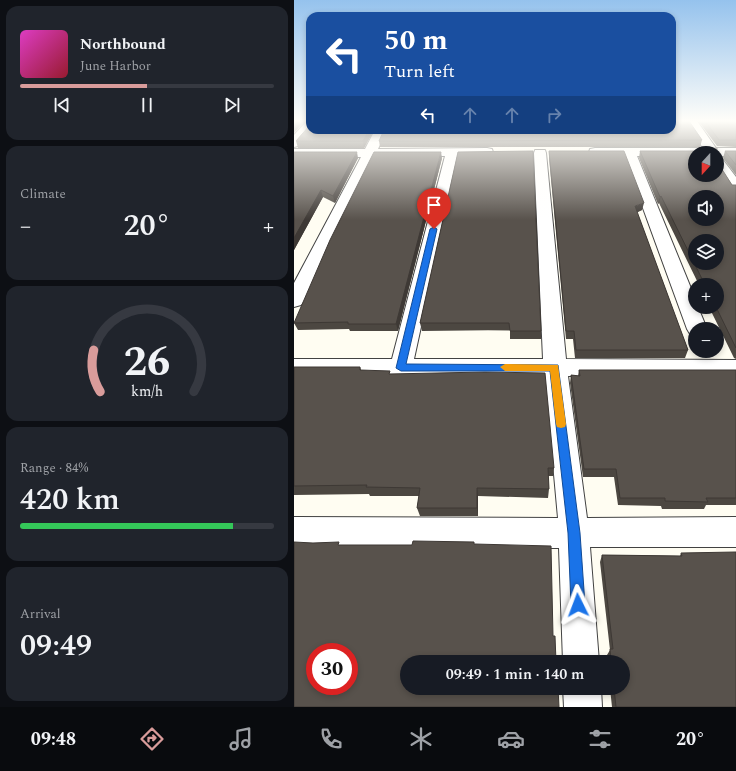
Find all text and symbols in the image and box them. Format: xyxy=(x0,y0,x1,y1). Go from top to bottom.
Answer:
text: 50 m xyxy=(384,19,448,62)
icon: left xyxy=(318,28,370,80)
text: Northbound xyxy=(80,33,166,56)
text: June Harbor xyxy=(80,56,151,76)
text: Turn left xyxy=(384,58,455,85)
icon: previous xyxy=(51,94,73,116)
icon: pause xyxy=(136,94,158,116)
icon: next xyxy=(221,94,243,116)
icon: left xyxy=(417,104,439,126)
icon: ahead xyxy=(459,104,481,126)
icon: ahead xyxy=(501,104,523,126)
icon: right xyxy=(543,104,565,126)
north arrow xyxy=(688,146,724,182)
map controls xyxy=(688,146,724,358)
text: Climate xyxy=(20,184,66,204)
pin xyxy=(417,188,451,229)
button: sound xyxy=(688,190,724,226)
icon: arrive xyxy=(423,194,445,216)
text: 20° xyxy=(123,203,171,249)
text: − xyxy=(20,210,31,243)
text: + xyxy=(263,210,274,243)
button: layers xyxy=(688,234,724,270)
button: + xyxy=(688,278,724,314)
button: − xyxy=(688,322,724,358)
text: 26 xyxy=(124,330,170,393)
text: km/h xyxy=(131,380,163,402)
text: Range · 84% xyxy=(20,458,88,478)
text: 420 km xyxy=(20,477,120,523)
position arrow xyxy=(557,584,599,626)
text: Arrival xyxy=(20,604,61,624)
text: 09:49 xyxy=(20,623,92,669)
speed limit sign: 30 xyxy=(306,643,358,695)
text: 09:49 · 1 min · 140 m xyxy=(446,663,584,686)
icon: directions xyxy=(138,725,166,753)
icon: music xyxy=(227,725,255,753)
icon: phone xyxy=(317,725,345,753)
icon: climate xyxy=(407,725,435,753)
icon: car xyxy=(497,725,525,753)
icon: filters xyxy=(586,725,614,753)
text: 09:48 xyxy=(31,726,76,753)
text: 20° xyxy=(676,726,705,753)

